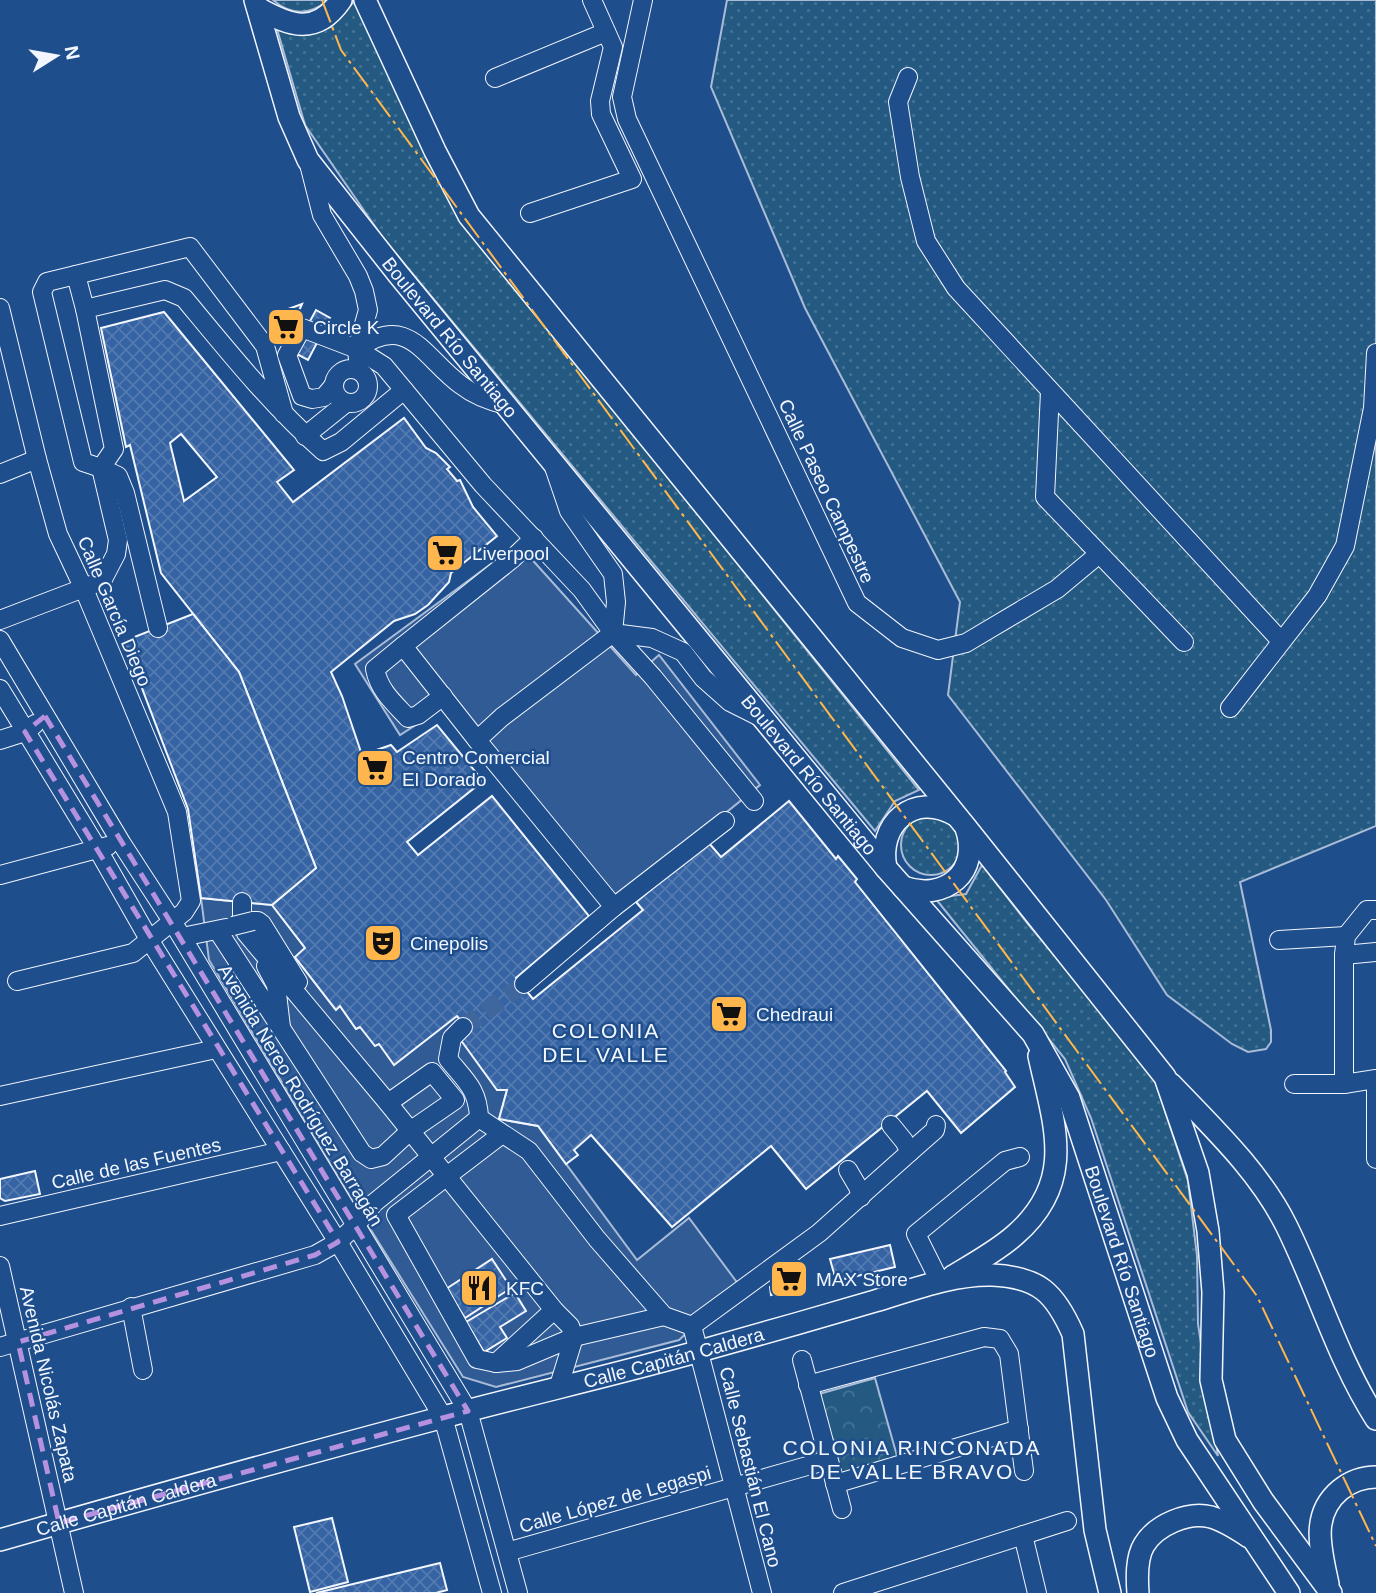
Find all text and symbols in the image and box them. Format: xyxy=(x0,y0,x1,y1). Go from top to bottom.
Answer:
north arrow xyxy=(21,21,91,91)
text: N xyxy=(61,44,84,62)
street label: Boulevard Río Santiago xyxy=(378,253,521,422)
supermarket icon: Circle K xyxy=(265,306,307,348)
place label: Circle K xyxy=(313,317,380,338)
street label: Calle Paseo Campestre xyxy=(775,396,878,587)
supermarket icon: Liverpool xyxy=(424,532,466,574)
street label: Calle García Diego xyxy=(74,533,156,689)
place label: Liverpool xyxy=(472,543,549,564)
street label: Boulevard Río Santiago xyxy=(737,691,881,859)
supermarket icon: Centro Comercial El Dorado xyxy=(354,747,396,789)
place label: Centro Comercial El Dorado xyxy=(402,747,550,790)
theatre icon: Cinepolis xyxy=(362,922,404,964)
place label: Cinepolis xyxy=(410,933,488,954)
street label: Avenida Nereo Rodríguez Barragán xyxy=(214,961,387,1230)
supermarket icon: Chedraui xyxy=(708,993,750,1035)
place label: Chedraui xyxy=(756,1004,833,1025)
district label: COLONIA DEL VALLE xyxy=(542,1019,670,1066)
street label: Calle de las Fuentes xyxy=(49,1134,223,1193)
street label: Boulevard Río Santiago xyxy=(1081,1163,1163,1360)
supermarket icon: MAX Store xyxy=(768,1258,810,1300)
restaurant icon: KFC xyxy=(458,1267,500,1309)
place label: MAX Store xyxy=(816,1269,908,1290)
place label: KFC xyxy=(506,1278,544,1299)
street label: Avenida Nicolás Zapata xyxy=(16,1284,81,1484)
street label: Calle Capitán Caldera xyxy=(581,1324,767,1392)
street label: Calle Sebastián El Cano xyxy=(715,1365,786,1570)
district label: COLONIA RINCONADA DE VALLE BRAVO xyxy=(782,1436,1042,1483)
street label: Calle López de Legaspi xyxy=(517,1462,713,1537)
street label: Calle Capitán Caldera xyxy=(34,1469,219,1540)

